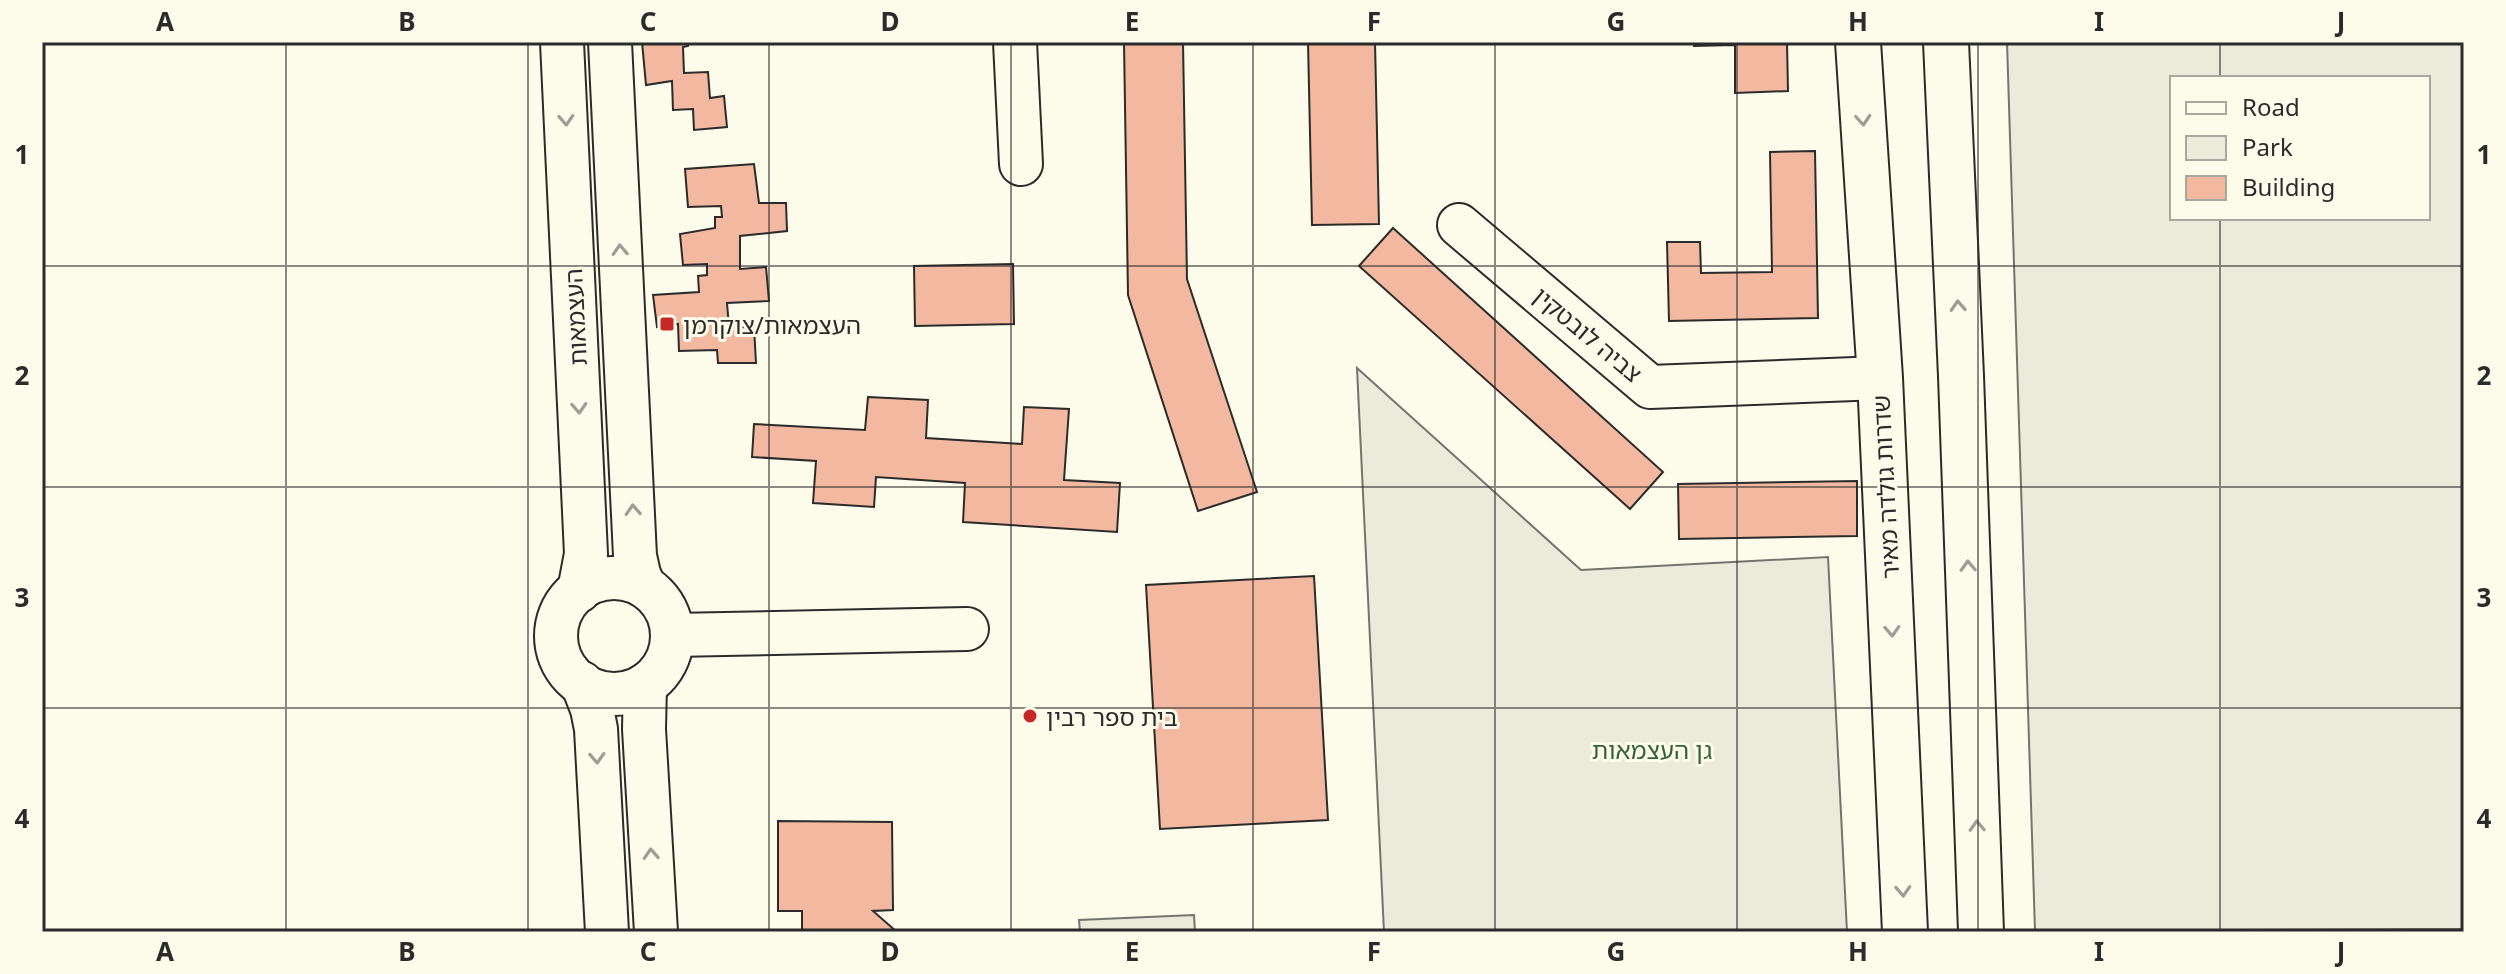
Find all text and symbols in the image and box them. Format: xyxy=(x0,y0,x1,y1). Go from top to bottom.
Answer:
text: A xyxy=(156,3,174,39)
text: B xyxy=(398,3,416,39)
text: C xyxy=(640,3,656,39)
text: D xyxy=(880,3,900,39)
text: E xyxy=(1125,3,1139,39)
text: F xyxy=(1367,3,1381,39)
text: G xyxy=(1607,3,1625,39)
text: H xyxy=(1848,3,1868,39)
text: I xyxy=(2094,3,2104,39)
text: J xyxy=(2335,3,2345,39)
legend xyxy=(2170,76,2430,220)
text: Road xyxy=(2242,90,2300,123)
one-way arrow xyxy=(557,114,574,127)
one-way arrow xyxy=(1854,114,1871,127)
text: Park xyxy=(2242,130,2293,163)
text: 1 xyxy=(15,136,29,172)
text: 1 xyxy=(2477,136,2491,172)
text: Building xyxy=(2242,170,2335,203)
one-way arrow xyxy=(612,243,629,256)
street label: העצמאות xyxy=(556,268,594,366)
street label: צביה לובטקין xyxy=(1527,279,1649,389)
one-way arrow xyxy=(1950,299,1967,312)
place label: העצמאות/צוקרמן xyxy=(683,308,861,341)
marker: העצמאות/צוקרמן xyxy=(658,315,676,333)
text: 2 xyxy=(15,357,30,393)
text: 2 xyxy=(2477,357,2492,393)
street label: שדרות גולדה מאיר xyxy=(1864,394,1906,580)
one-way arrow xyxy=(571,402,588,415)
one-way arrow xyxy=(624,503,641,516)
one-way arrow xyxy=(1960,559,1977,572)
text: 3 xyxy=(15,579,29,615)
text: 3 xyxy=(2477,579,2491,615)
one-way arrow xyxy=(1883,625,1900,638)
place label: בית ספר רבין xyxy=(1046,700,1178,733)
marker: בית ספר רבין xyxy=(1021,707,1039,725)
park label: גן העצמאות xyxy=(1592,733,1712,766)
one-way arrow xyxy=(589,752,606,765)
text: 4 xyxy=(15,800,30,836)
text: 4 xyxy=(2477,800,2492,836)
one-way arrow xyxy=(1969,819,1986,832)
one-way arrow xyxy=(643,847,660,860)
one-way arrow xyxy=(1895,885,1912,898)
text: A xyxy=(156,933,174,969)
text: B xyxy=(398,933,416,969)
text: C xyxy=(640,933,656,969)
text: D xyxy=(880,933,900,969)
text: E xyxy=(1125,933,1139,969)
text: F xyxy=(1367,933,1381,969)
text: G xyxy=(1607,933,1625,969)
text: H xyxy=(1848,933,1868,969)
text: I xyxy=(2094,933,2104,969)
text: J xyxy=(2335,933,2345,969)

